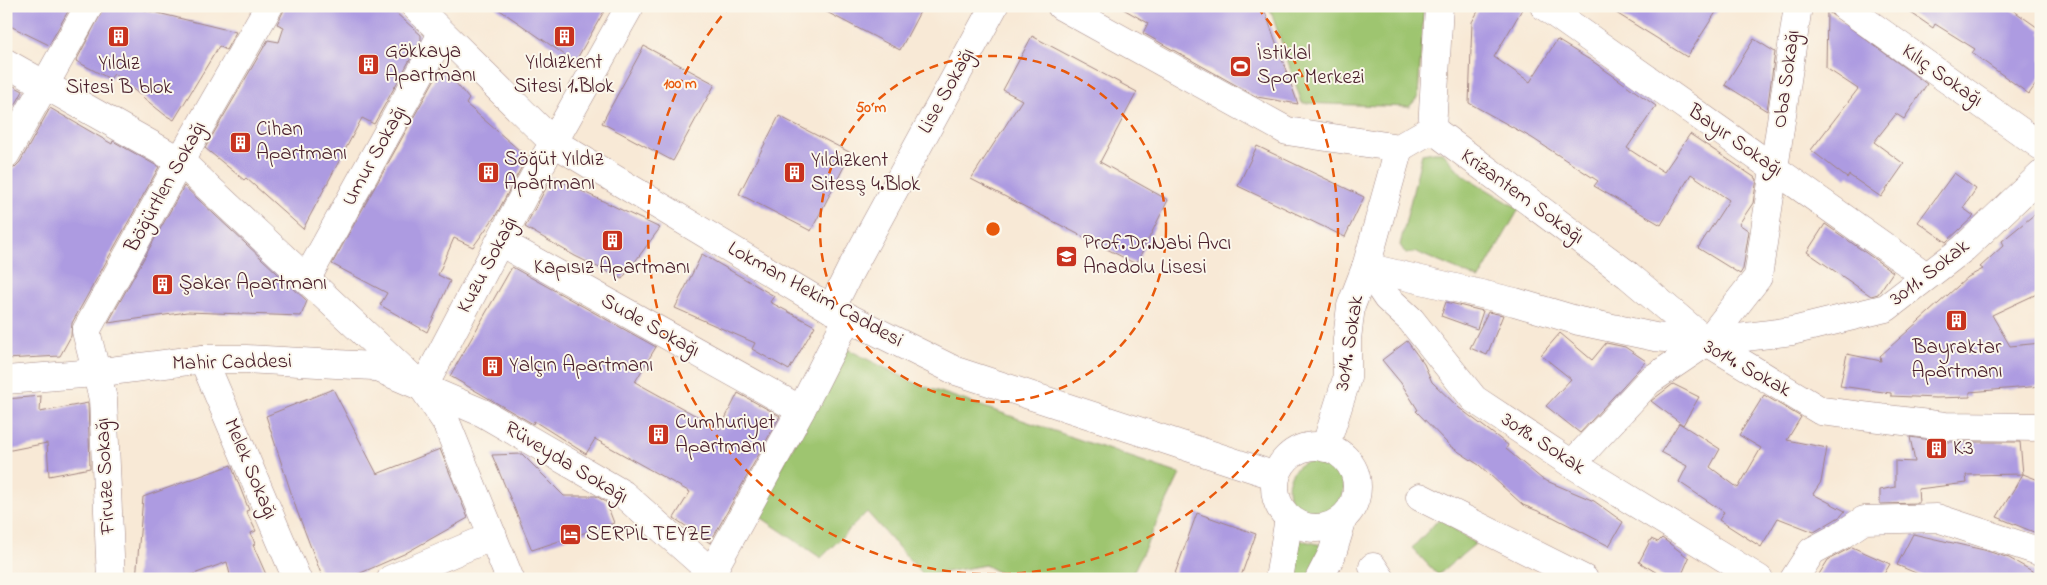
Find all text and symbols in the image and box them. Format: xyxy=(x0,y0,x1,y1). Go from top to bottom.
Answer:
building icon: Yıldızkent Sitesi 1.Blok xyxy=(552,24,576,48)
building icon: Yıldız Sitesi B blok xyxy=(107,25,131,49)
street label: Oba Sokağı xyxy=(1765,28,1811,130)
place label: Gökkaya Apartmanı xyxy=(385,37,476,91)
street label: Kılıç Sokağı xyxy=(1894,37,1989,117)
place label: İstiklal Spor Merkezi xyxy=(1257,39,1364,93)
street label: Lise Sokağı xyxy=(911,42,985,141)
place label: Yıldızkent Sitesi 1.Blok xyxy=(514,48,615,102)
place label: Yıldız Sitesi B blok xyxy=(66,49,173,103)
building icon: Gökkaya Apartmanı xyxy=(357,52,381,76)
sports icon: İstiklal Spor Merkezi xyxy=(1229,54,1253,78)
text: 100 m xyxy=(663,73,697,95)
text: 50 m xyxy=(856,97,887,119)
street label: Bayır Sokağı xyxy=(1679,97,1789,187)
street label: Umur Sokağı xyxy=(335,100,417,213)
place label: Cihan Apartmanı xyxy=(256,115,347,169)
street label: Böğürtlen Sokağı xyxy=(117,116,216,260)
building icon: Cihan Apartmanı xyxy=(228,130,252,154)
street label: Krizantem Sokağı xyxy=(1453,142,1590,254)
place label: Söğüt Yıldız Apartmanı xyxy=(504,145,604,199)
place label: Yıldızkent Sitesş 4.Blok xyxy=(811,146,921,200)
building icon: Söğüt Yıldız Apartmanı xyxy=(476,160,500,184)
building icon: Yıldızkent Sitesş 4.Blok xyxy=(783,161,807,185)
street label: Kuzu Sokağı xyxy=(450,211,528,320)
centre of rings xyxy=(984,220,1002,238)
building icon: Kapısız Apartmanı xyxy=(600,229,624,253)
place label: Prof.Dr.Nabi Avcı Anadolu Lisesi xyxy=(1083,229,1231,283)
street label: 3011. Sokak xyxy=(1884,232,1977,314)
street label: Lokman Hekim Caddesi xyxy=(722,234,908,356)
school or university icon: Prof.Dr.Nabi Avcı Anadolu Lisesi xyxy=(1055,244,1079,268)
place label: Kapısız Apartmanı xyxy=(534,253,690,283)
place label: Şakar Apartmanı xyxy=(179,269,327,299)
building icon: Şakar Apartmanı xyxy=(151,272,175,296)
street label: Sude Sokağı xyxy=(594,286,705,367)
street label: 3014. Sokak xyxy=(1328,292,1372,393)
building icon: Bayraktar Apartmanı xyxy=(1945,309,1969,333)
street label: 3014. Sokak xyxy=(1698,333,1797,406)
place label: Bayraktar Apartmanı xyxy=(1911,333,2003,387)
street label: Mahir Caddesi xyxy=(172,347,292,379)
place label: Yalçın Apartmanı xyxy=(509,351,653,381)
building icon: Yalçın Apartmanı xyxy=(481,354,505,378)
street label: 3018. Sokak xyxy=(1495,405,1592,483)
place label: Cumhuriyet Apartmanı xyxy=(675,408,775,462)
street label: Melek Sokağı xyxy=(213,414,285,525)
street label: Rüveyda Sokağı xyxy=(497,414,634,514)
street label: Firuze Sokağı xyxy=(88,417,126,536)
building icon: Cumhuriyet Apartmanı xyxy=(647,423,671,447)
place label: K:3 xyxy=(1953,434,1974,464)
building icon: K:3 xyxy=(1925,437,1949,461)
place label: SERPİL TEYZE xyxy=(586,520,712,550)
hotel icon: SERPİL TEYZE xyxy=(558,523,582,547)

